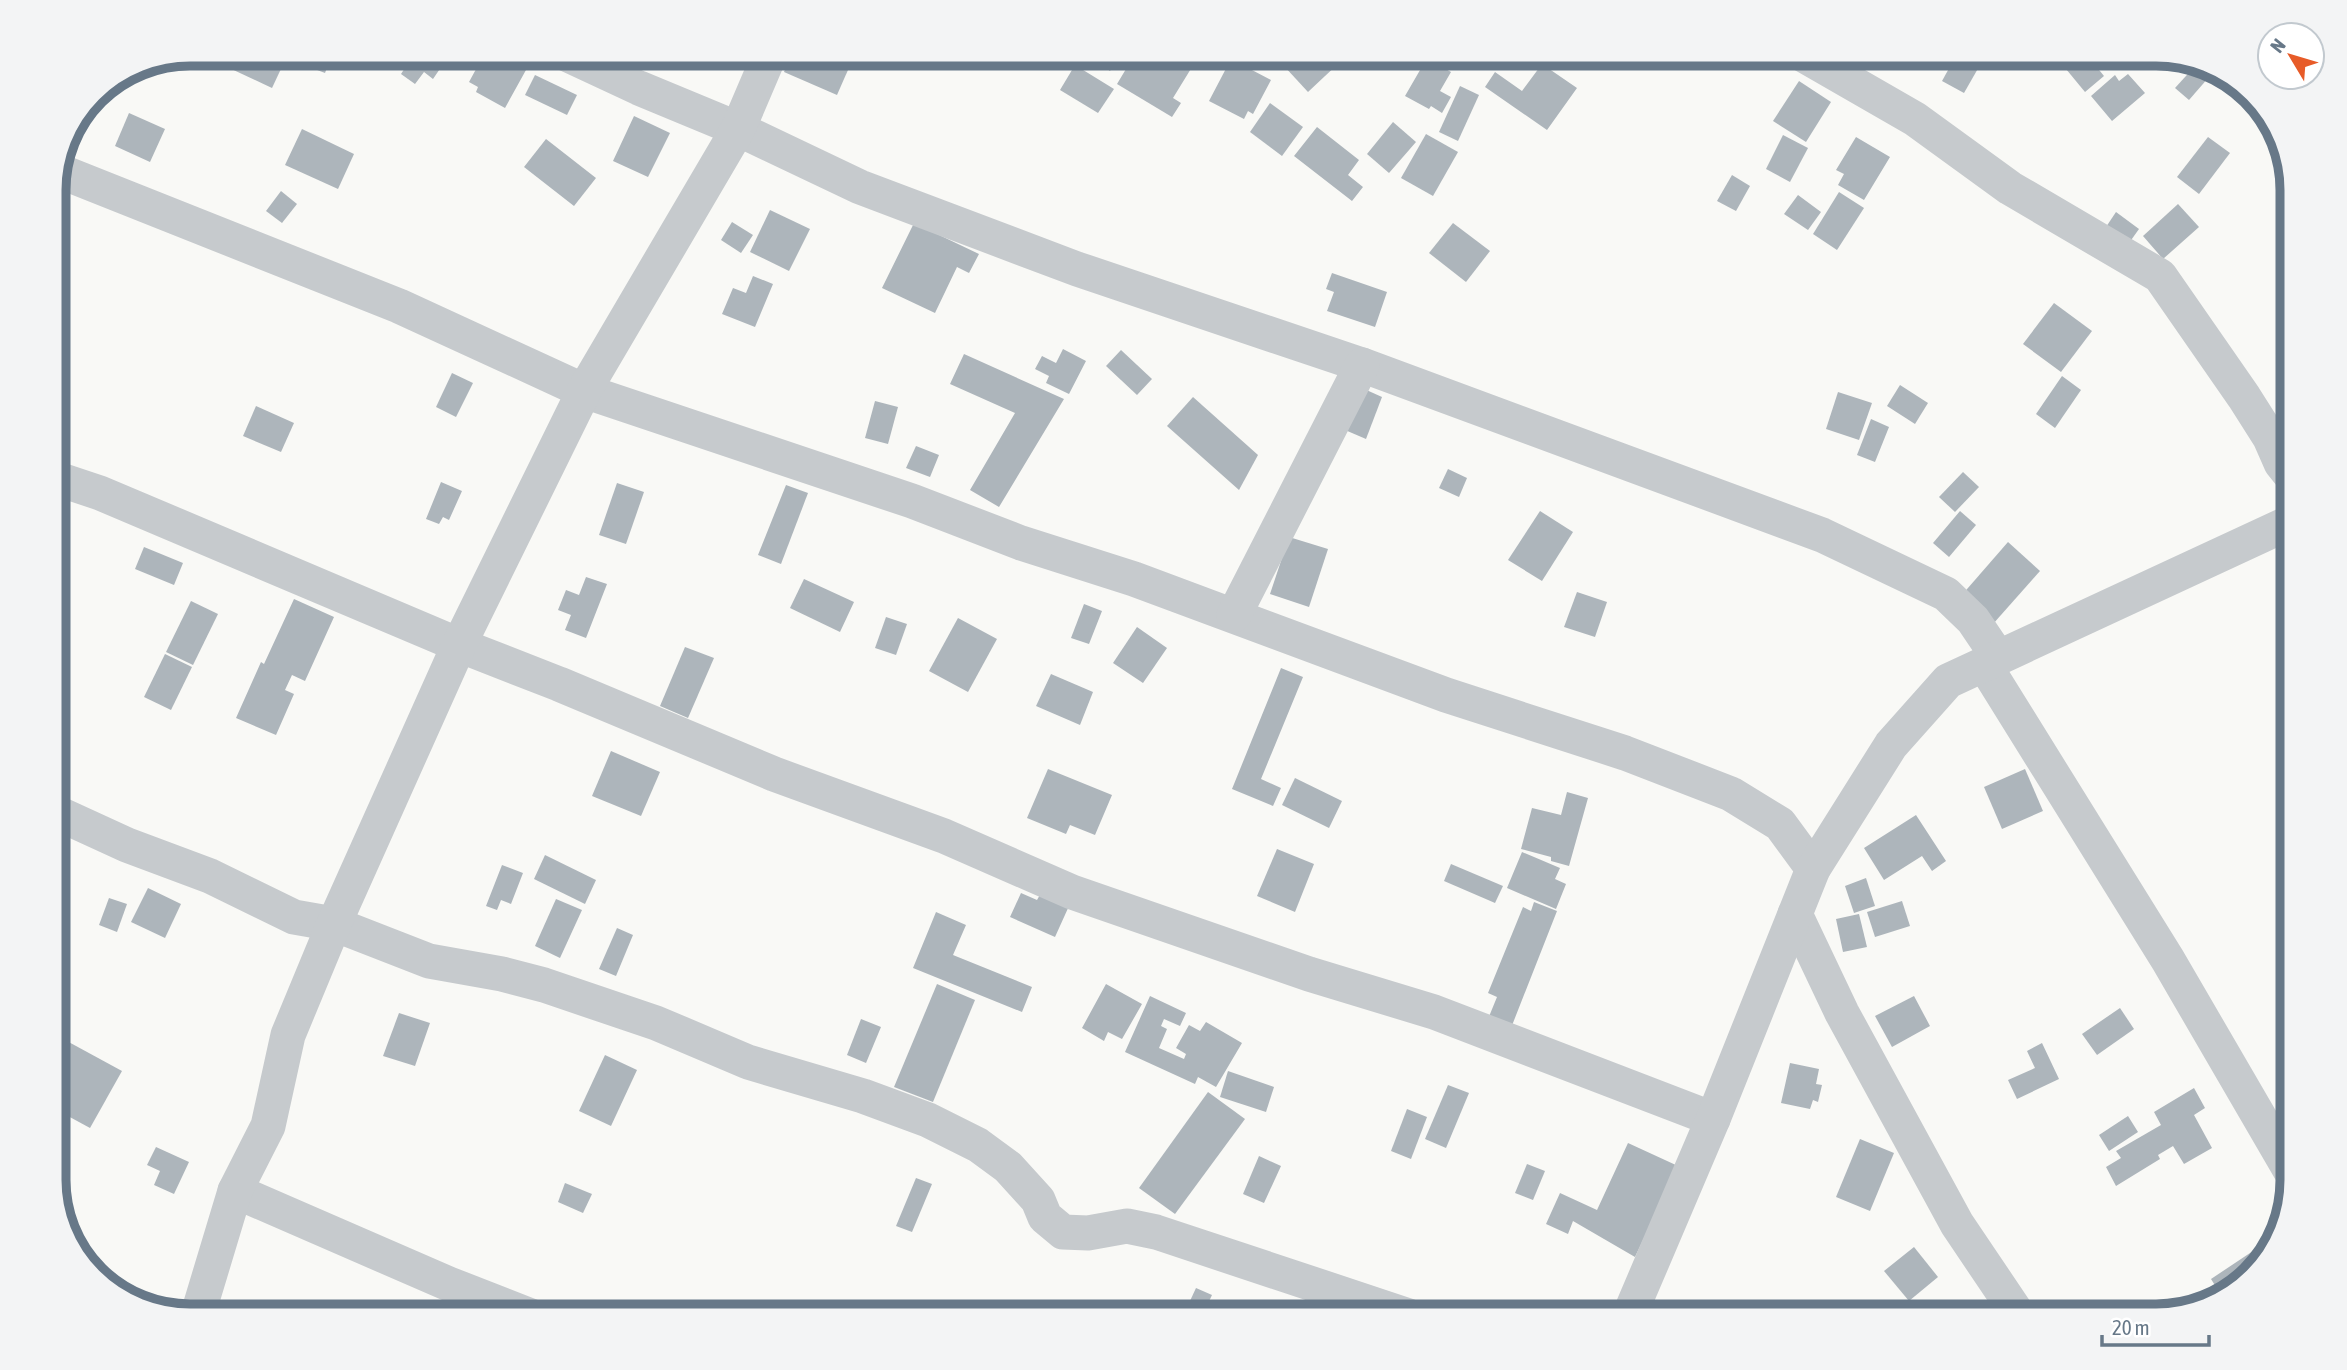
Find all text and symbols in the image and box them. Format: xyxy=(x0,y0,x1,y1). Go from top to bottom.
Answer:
north arrow xyxy=(2256,21,2326,91)
text: N xyxy=(2265,34,2290,57)
scale bar xyxy=(2102,1304,2209,1348)
text: 20 m xyxy=(2112,1315,2150,1339)

